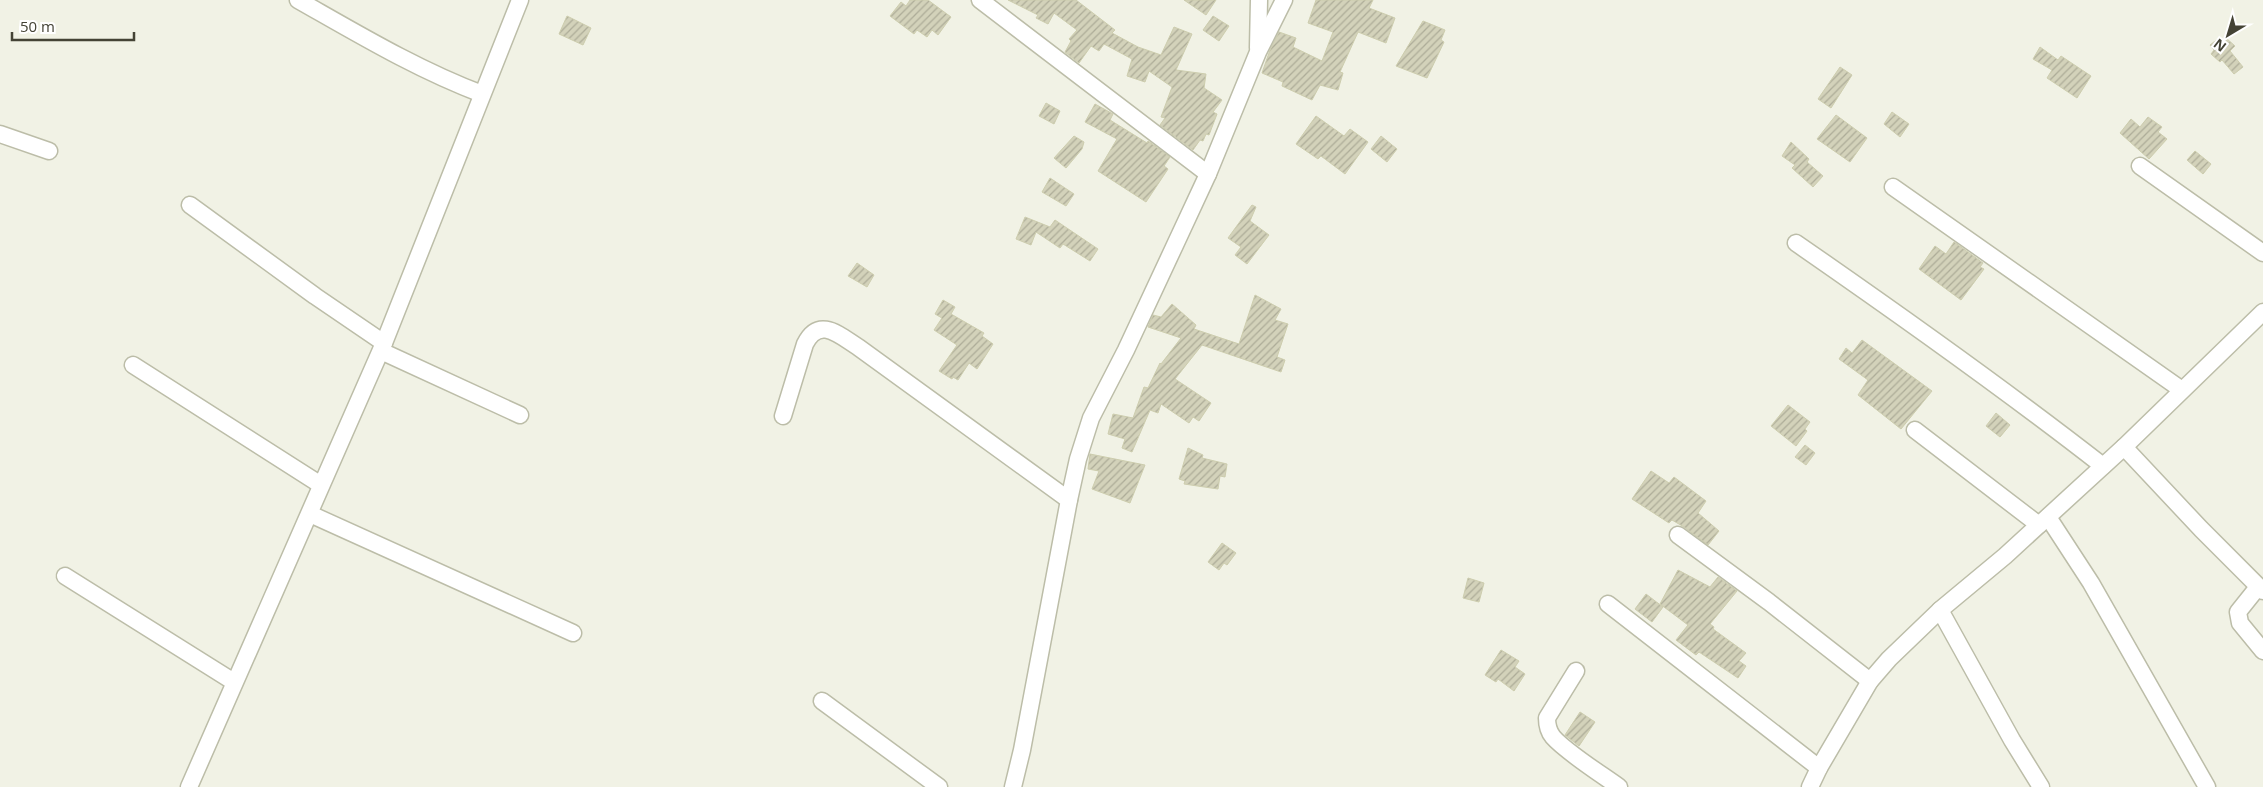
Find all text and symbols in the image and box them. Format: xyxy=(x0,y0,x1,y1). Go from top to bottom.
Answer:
scale bar xyxy=(12,10,135,42)
north arrow xyxy=(2203,10,2253,60)
text: 50 m xyxy=(20,16,55,36)
text: N xyxy=(2209,35,2230,57)

